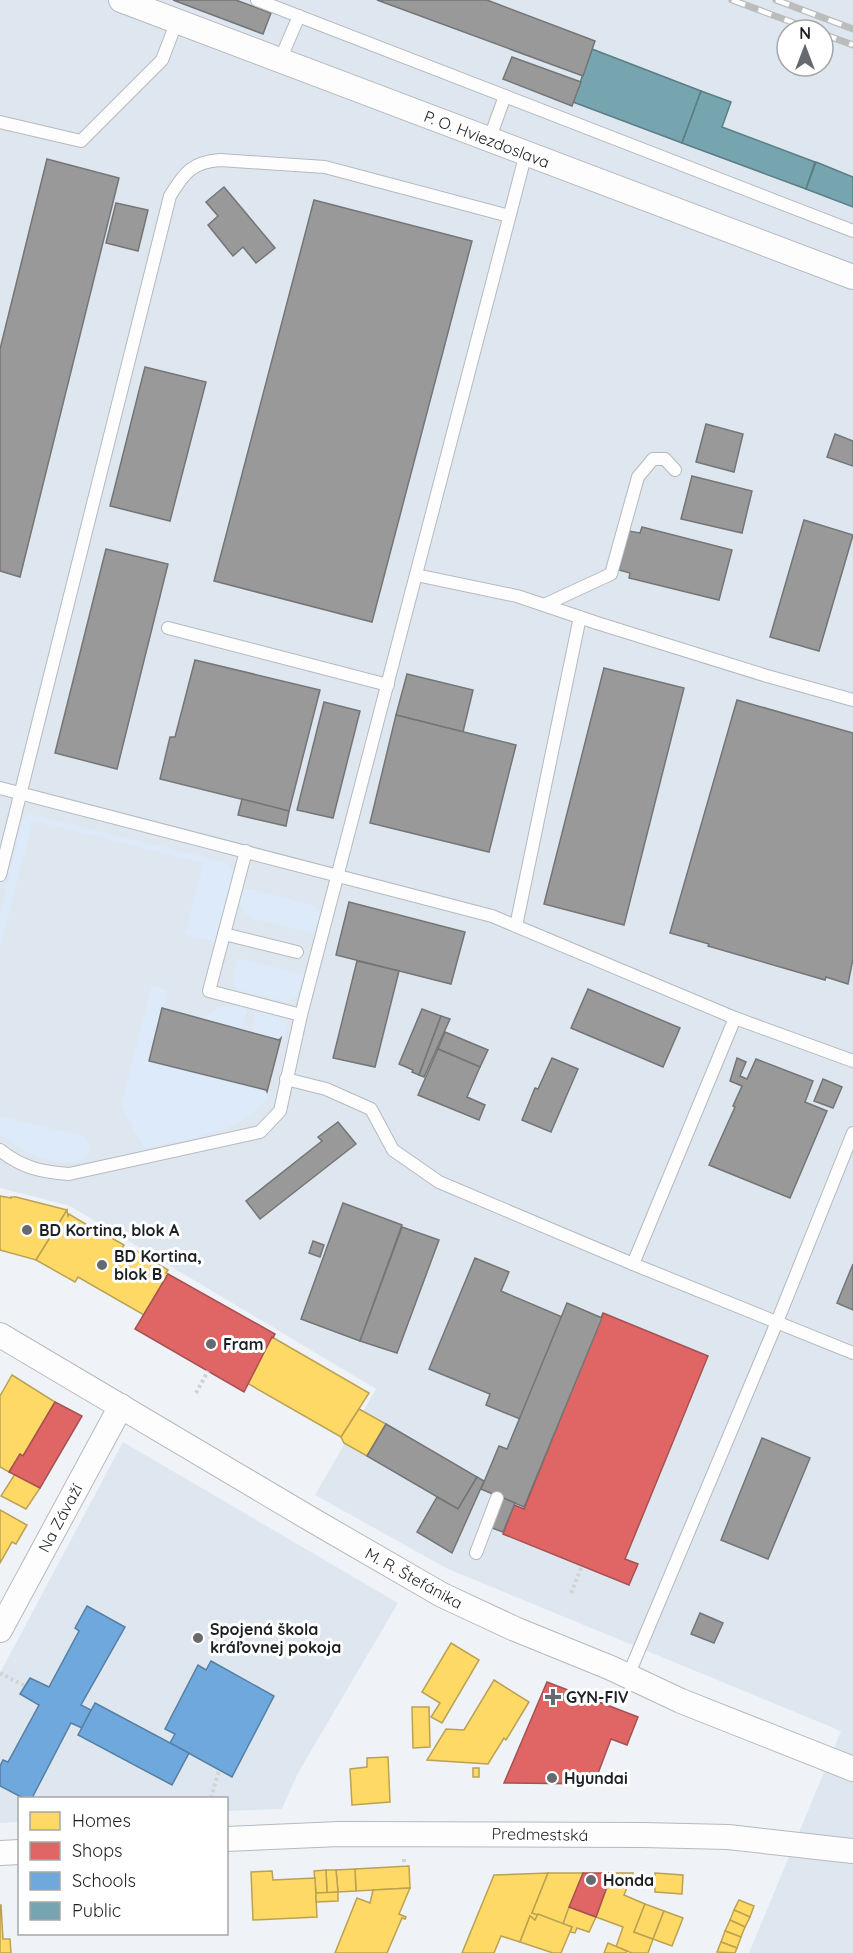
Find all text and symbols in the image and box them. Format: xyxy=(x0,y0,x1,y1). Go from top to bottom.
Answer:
north arrow xyxy=(775,18,835,78)
text: N xyxy=(799,23,811,43)
street label: P. O. Hviezdoslava xyxy=(421,106,553,172)
place label: BD Kortina, blok A xyxy=(39,1220,180,1240)
marker: BD Kortina, blok A xyxy=(20,1223,34,1237)
place label: BD Kortina, blok B xyxy=(114,1246,202,1284)
marker: BD Kortina, blok B xyxy=(95,1258,109,1272)
place label: Fram xyxy=(223,1334,263,1354)
marker: Fram xyxy=(204,1337,218,1351)
street label: Na Závaží xyxy=(34,1480,87,1556)
street label: M. R. Štefánika xyxy=(362,1543,466,1613)
place label: Spojená škola kráľovnej pokoja xyxy=(210,1619,341,1657)
marker: Spojená škola kráľovnej pokoja xyxy=(191,1631,205,1645)
place label: GYN-FIV xyxy=(566,1687,629,1707)
marker: GYN-FIV xyxy=(544,1688,562,1706)
place label: Hyundai xyxy=(564,1768,628,1788)
marker: Hyundai xyxy=(545,1771,559,1785)
legend xyxy=(18,1797,228,1935)
text: Homes xyxy=(72,1809,131,1832)
street label: Predmestská xyxy=(492,1823,588,1845)
text: Shops xyxy=(72,1839,123,1862)
text: Schools xyxy=(72,1869,136,1892)
place label: Honda xyxy=(603,1870,654,1890)
marker: Honda xyxy=(584,1873,598,1887)
text: Public xyxy=(72,1899,121,1922)

